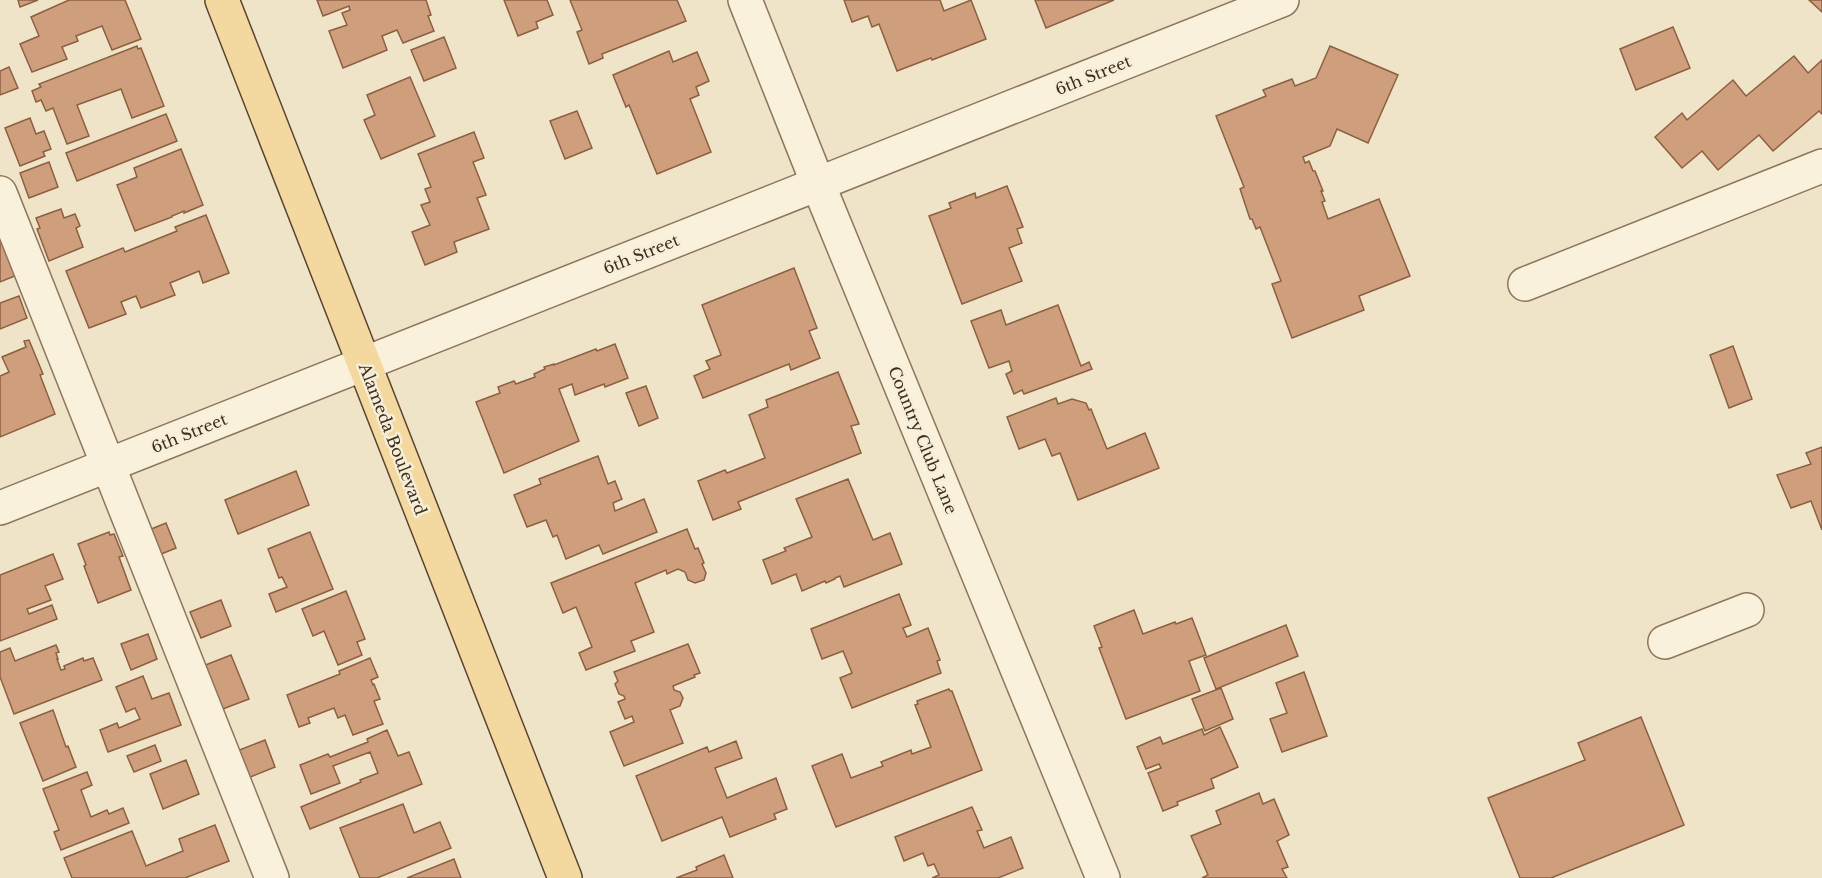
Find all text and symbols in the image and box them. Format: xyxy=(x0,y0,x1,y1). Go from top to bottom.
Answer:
street label: 6th Street xyxy=(1052,51,1134,99)
street label: 6th Street xyxy=(600,230,682,278)
street label: Alameda Boulevard xyxy=(354,359,431,518)
street label: Country Club Lane xyxy=(884,363,962,517)
street label: 6th Street xyxy=(148,409,230,457)

